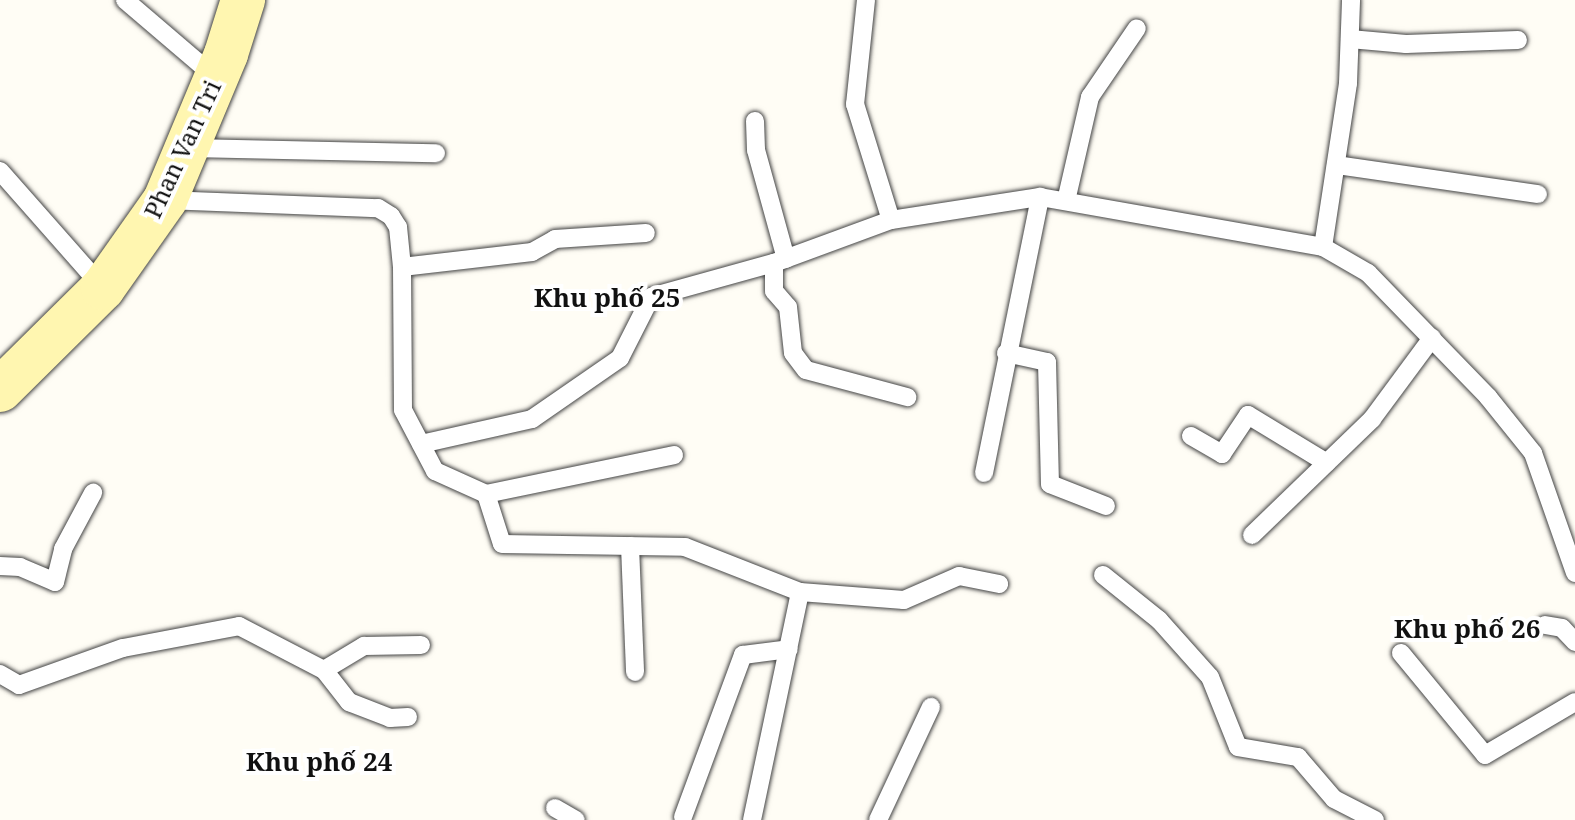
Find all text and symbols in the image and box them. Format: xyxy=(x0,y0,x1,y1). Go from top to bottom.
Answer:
street label: Phan Van Tri xyxy=(138,76,226,222)
district label: Khu phố 25 xyxy=(534,282,680,314)
district label: Khu phố 26 xyxy=(1394,613,1540,645)
district label: Khu phố 24 xyxy=(246,746,392,778)

